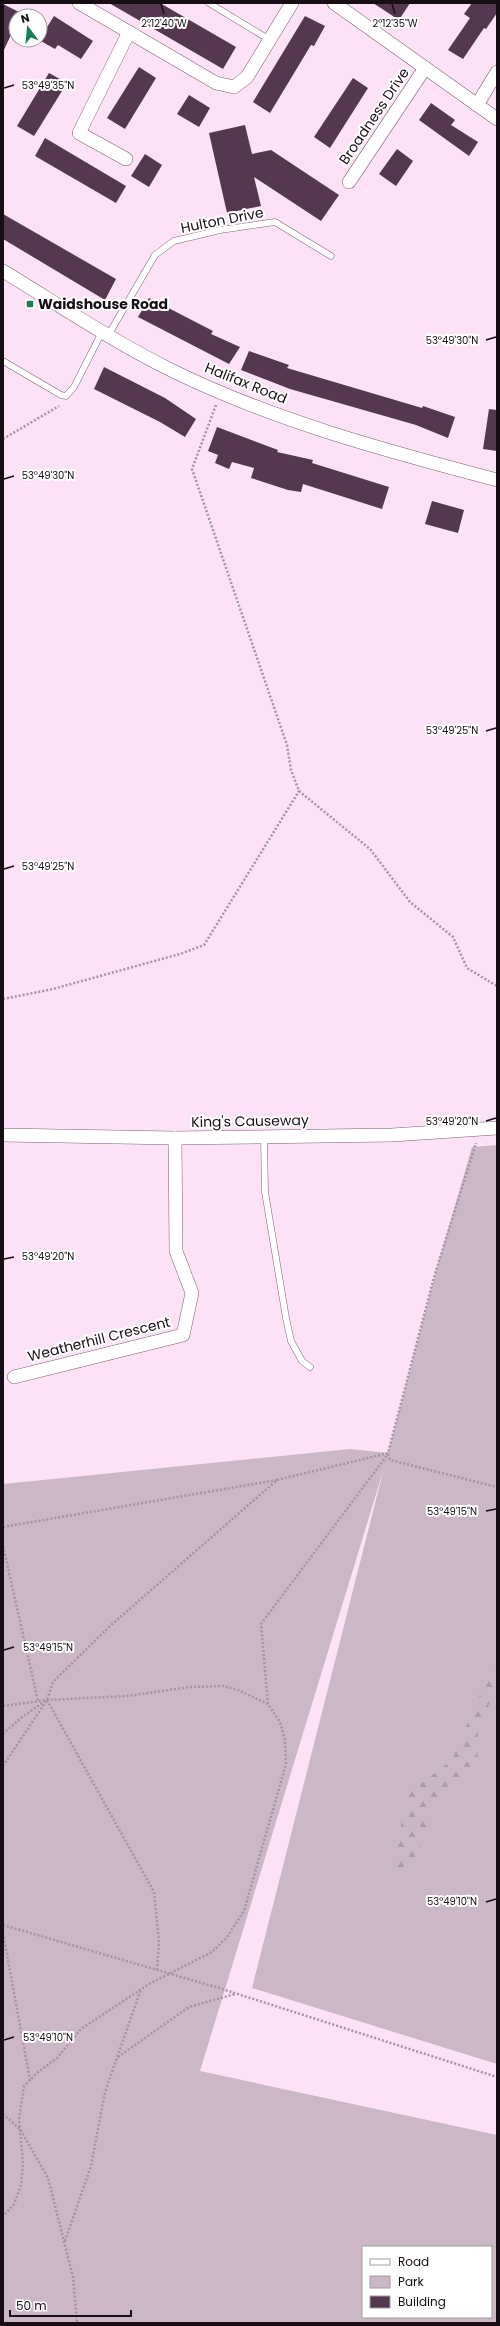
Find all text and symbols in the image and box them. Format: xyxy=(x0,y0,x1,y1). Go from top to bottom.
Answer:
north arrow xyxy=(8,8,48,48)
text: N xyxy=(19,10,31,27)
text: 2°12'40"W xyxy=(141,16,187,31)
text: 2°12'35"W xyxy=(372,16,418,31)
street label: Broadness Drive xyxy=(334,63,414,168)
text: 53°49'35"N xyxy=(22,78,74,93)
street label: Hulton Drive xyxy=(179,202,265,238)
place label: Waidshouse Road xyxy=(38,294,168,314)
marker: Waidshouse Road xyxy=(25,299,35,309)
text: 53°49'30"N xyxy=(426,333,478,348)
street label: Halifax Road xyxy=(202,357,290,409)
text: 53°49'30"N xyxy=(22,468,74,483)
text: 53°49'25"N xyxy=(426,723,478,738)
text: 53°49'25"N xyxy=(22,859,74,874)
street label: King's Causeway xyxy=(191,1110,309,1132)
text: 53°49'20"N xyxy=(426,1114,478,1129)
text: 53°49'20"N xyxy=(22,1249,74,1264)
street label: Weatherhill Crescent xyxy=(26,1312,172,1366)
text: 53°49'15"N xyxy=(427,1504,477,1519)
text: 53°49'15"N xyxy=(23,1640,73,1655)
text: 53°49'10"N xyxy=(427,1894,477,1909)
text: 53°49'10"N xyxy=(23,2030,73,2045)
legend xyxy=(362,2246,492,2318)
text: Road xyxy=(398,2253,429,2270)
text: Park xyxy=(398,2273,425,2290)
scale bar xyxy=(10,2292,131,2318)
text: Building xyxy=(398,2293,446,2310)
text: 50 m xyxy=(16,2297,47,2314)

